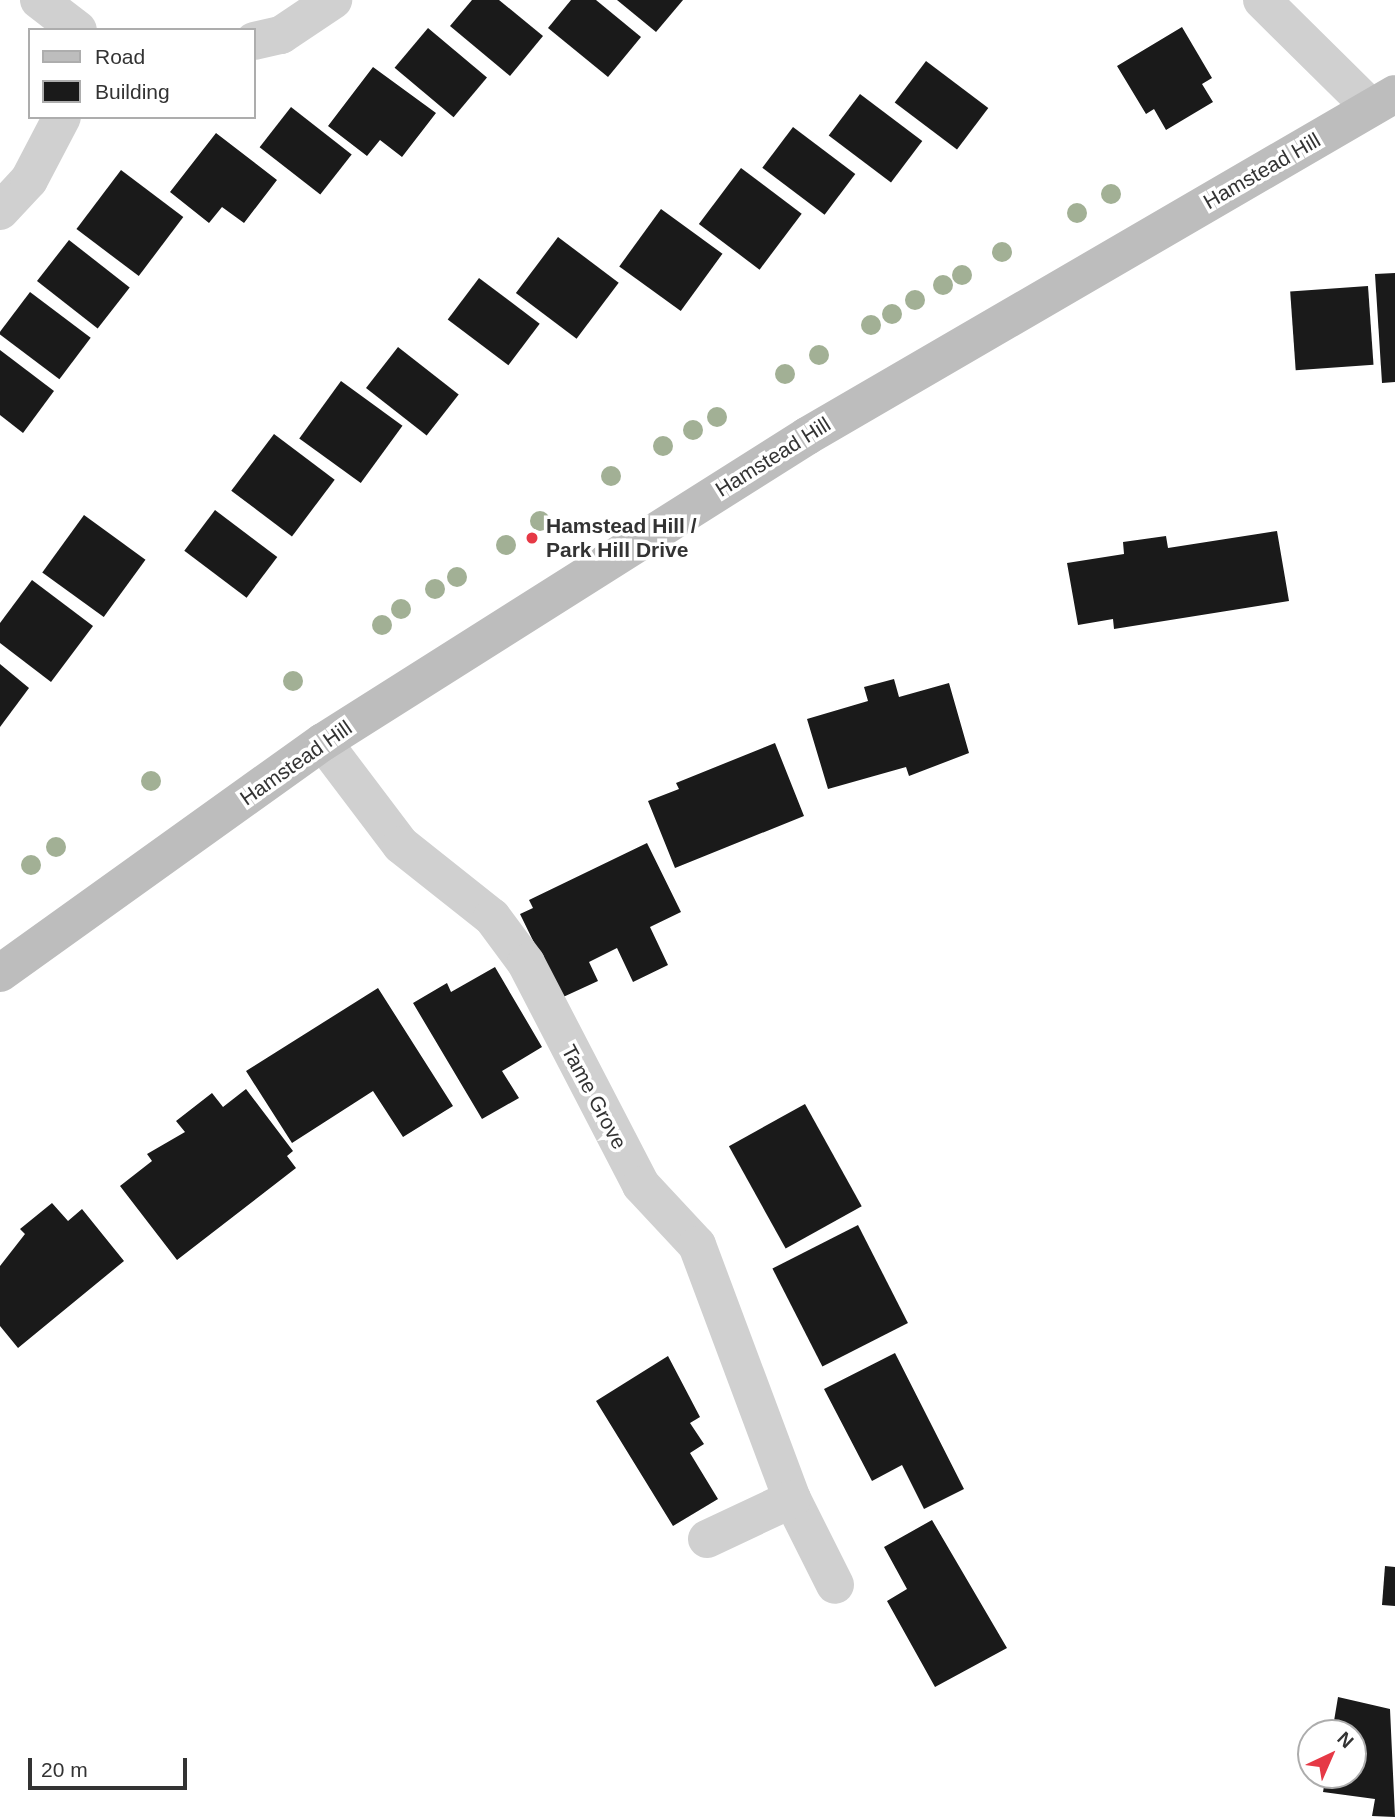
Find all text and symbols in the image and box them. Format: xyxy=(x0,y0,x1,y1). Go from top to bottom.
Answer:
legend xyxy=(28,28,256,119)
text: Road xyxy=(95,45,145,68)
text: Building xyxy=(95,80,170,103)
street label: Hamstead Hill xyxy=(1199,127,1325,215)
street label: Hamstead Hill xyxy=(711,412,835,502)
place label: Hamstead Hill / Park Hill Drive xyxy=(546,513,697,563)
marker: Hamstead Hill / Park Hill Drive xyxy=(524,530,540,546)
street label: Hamstead Hill xyxy=(235,715,357,811)
street label: Tame Grove xyxy=(556,1041,632,1153)
north arrow xyxy=(1297,1719,1367,1789)
text: N xyxy=(1333,1728,1358,1752)
scale bar xyxy=(32,1744,191,1788)
text: 20 m xyxy=(41,1758,88,1781)

